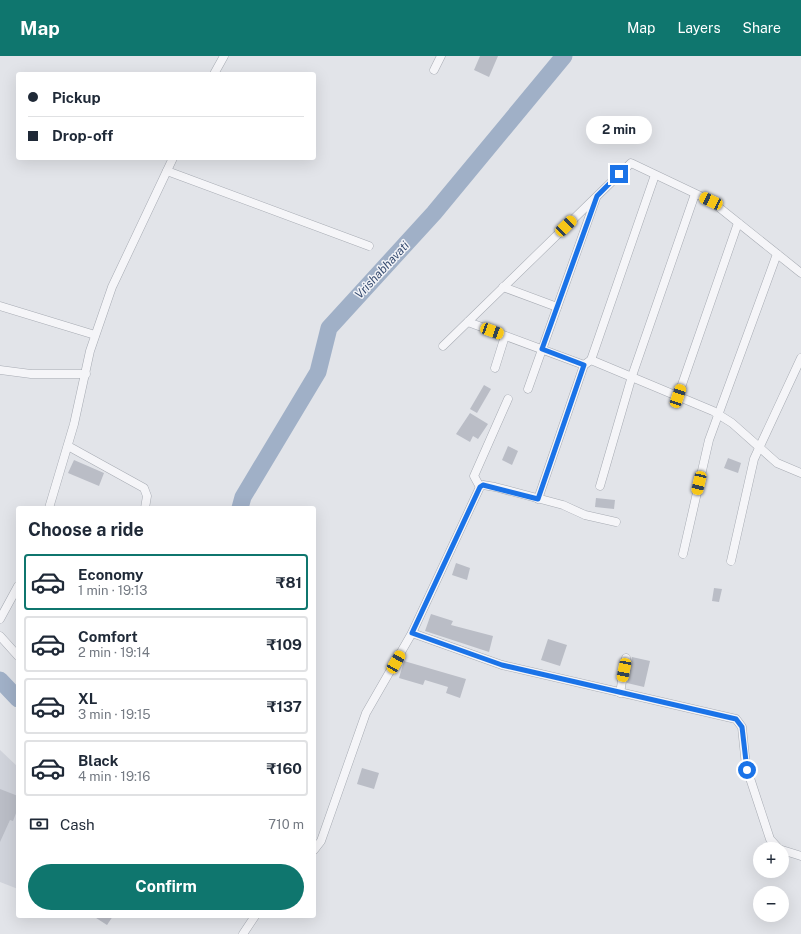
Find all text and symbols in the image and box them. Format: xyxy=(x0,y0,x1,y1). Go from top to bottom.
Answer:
text: Map xyxy=(20,17,60,39)
text: Map xyxy=(627,20,655,36)
text: Layers xyxy=(677,20,721,36)
text: Share xyxy=(743,20,781,36)
text: Pickup xyxy=(52,89,101,106)
callout: 2 min xyxy=(586,116,652,144)
text: 2 min xyxy=(602,122,636,137)
text: Drop-off xyxy=(52,127,113,144)
route end xyxy=(610,165,628,183)
car xyxy=(698,190,724,212)
car xyxy=(553,213,579,239)
water label: Vrishabhavati xyxy=(352,238,412,302)
car xyxy=(479,321,505,341)
car xyxy=(668,383,688,409)
car xyxy=(690,470,708,496)
text: Choose a ride xyxy=(28,519,144,540)
icon: car xyxy=(30,564,66,600)
text: Economy xyxy=(78,566,143,583)
text: ₹81 xyxy=(276,574,302,591)
text: 1 min · 19:13 xyxy=(78,583,148,598)
icon: car xyxy=(30,626,66,662)
text: Comfort xyxy=(78,628,138,645)
text: ₹109 xyxy=(266,636,302,653)
text: 2 min · 19:14 xyxy=(78,645,150,660)
car xyxy=(385,649,407,675)
car xyxy=(616,657,632,683)
icon: car xyxy=(30,688,66,724)
text: XL xyxy=(78,690,97,707)
text: ₹137 xyxy=(267,698,302,715)
text: 3 min · 19:15 xyxy=(78,707,151,722)
icon: car xyxy=(30,750,66,786)
text: Black xyxy=(78,752,118,769)
text: ₹160 xyxy=(266,760,302,777)
route start xyxy=(738,761,756,779)
text: 4 min · 19:16 xyxy=(78,769,150,784)
icon: cash xyxy=(28,813,50,835)
text: Cash xyxy=(60,816,95,833)
text: 710 m xyxy=(268,817,304,832)
map controls xyxy=(753,842,789,922)
button: + xyxy=(753,842,789,878)
button: Confirm xyxy=(28,864,304,910)
button: − xyxy=(753,886,789,922)

